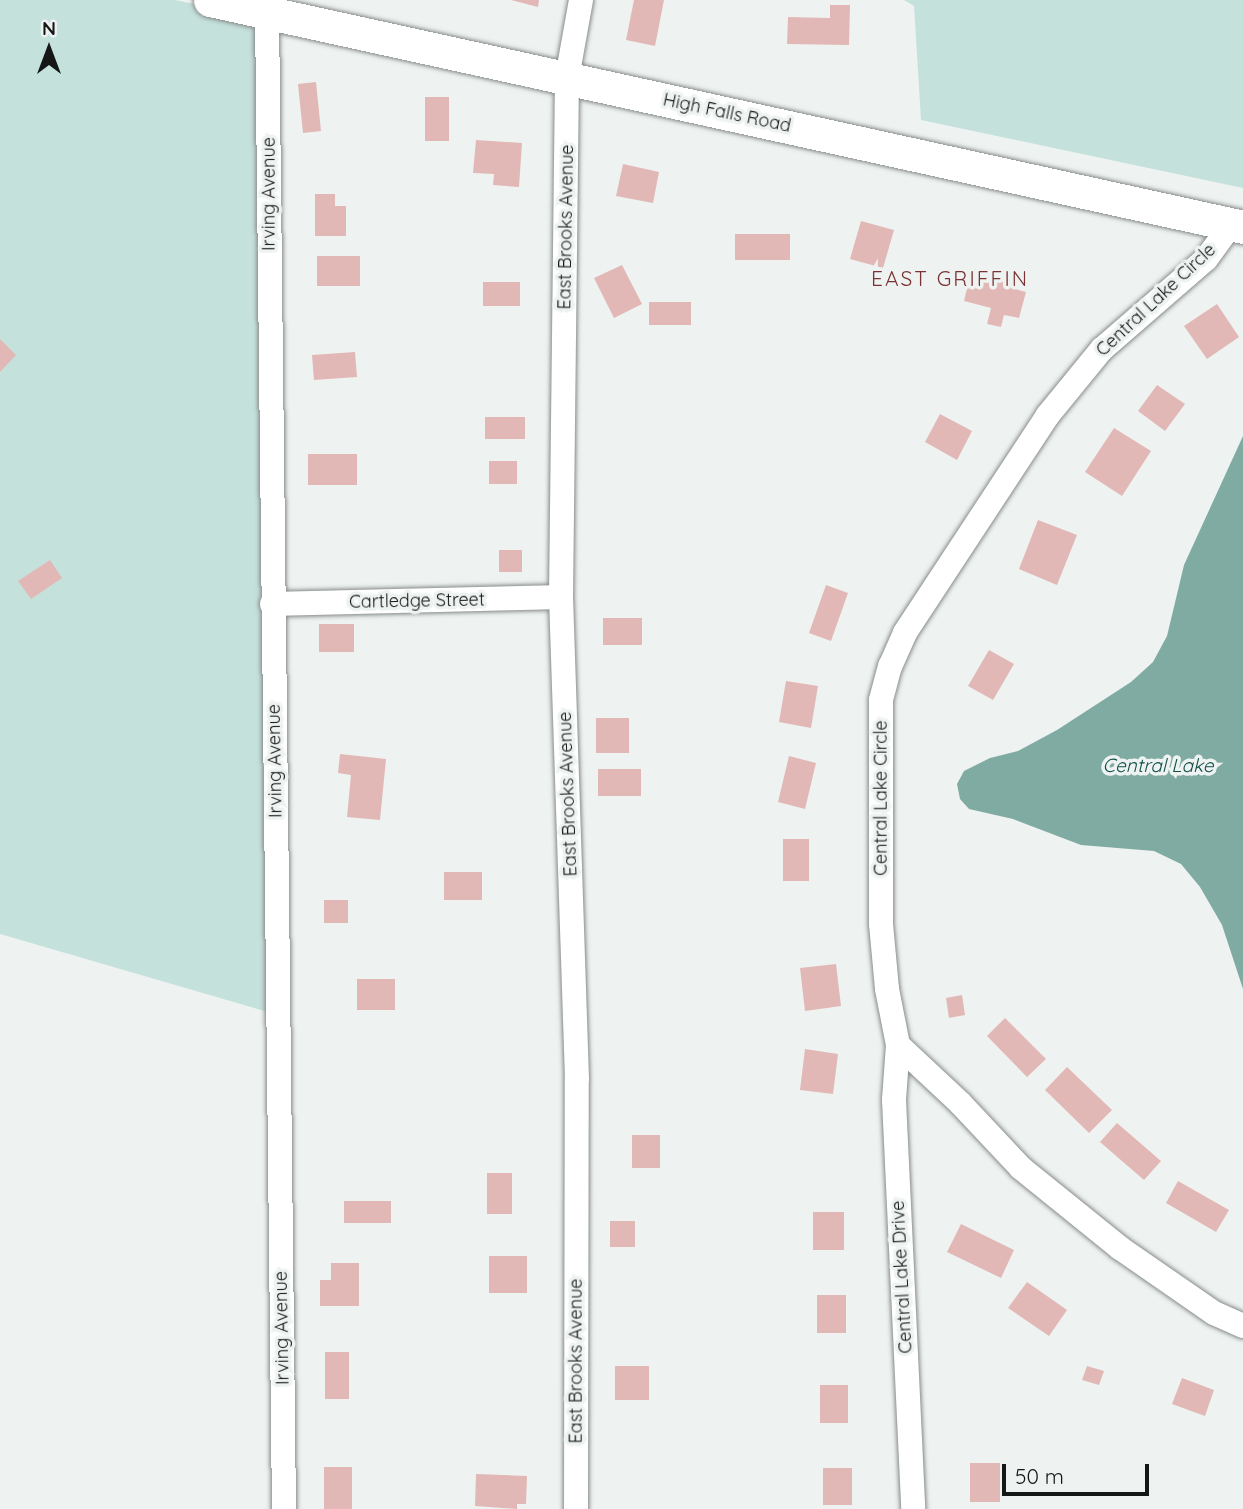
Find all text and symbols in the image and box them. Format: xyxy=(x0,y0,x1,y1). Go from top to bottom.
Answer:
north arrow xyxy=(14,14,84,84)
text: N xyxy=(42,16,56,40)
street label: High Falls Road xyxy=(661,89,793,137)
street label: Irving Avenue xyxy=(258,137,280,251)
street label: East Brooks Avenue xyxy=(554,144,578,310)
street label: Central Lake Circle xyxy=(1092,239,1220,361)
district label: EAST GRIFFIN xyxy=(873,265,1027,291)
street label: Cartledge Street xyxy=(349,589,485,613)
street label: Irving Avenue xyxy=(263,704,287,818)
street label: East Brooks Avenue xyxy=(554,711,582,877)
street label: Central Lake Circle xyxy=(870,720,892,876)
water label: Central Lake xyxy=(1103,755,1213,777)
street label: Central Lake Drive xyxy=(887,1200,917,1354)
street label: Irving Avenue xyxy=(270,1271,294,1385)
street label: East Brooks Avenue xyxy=(565,1278,587,1444)
scale bar xyxy=(1005,1450,1152,1494)
text: 50 m xyxy=(1015,1463,1064,1489)

